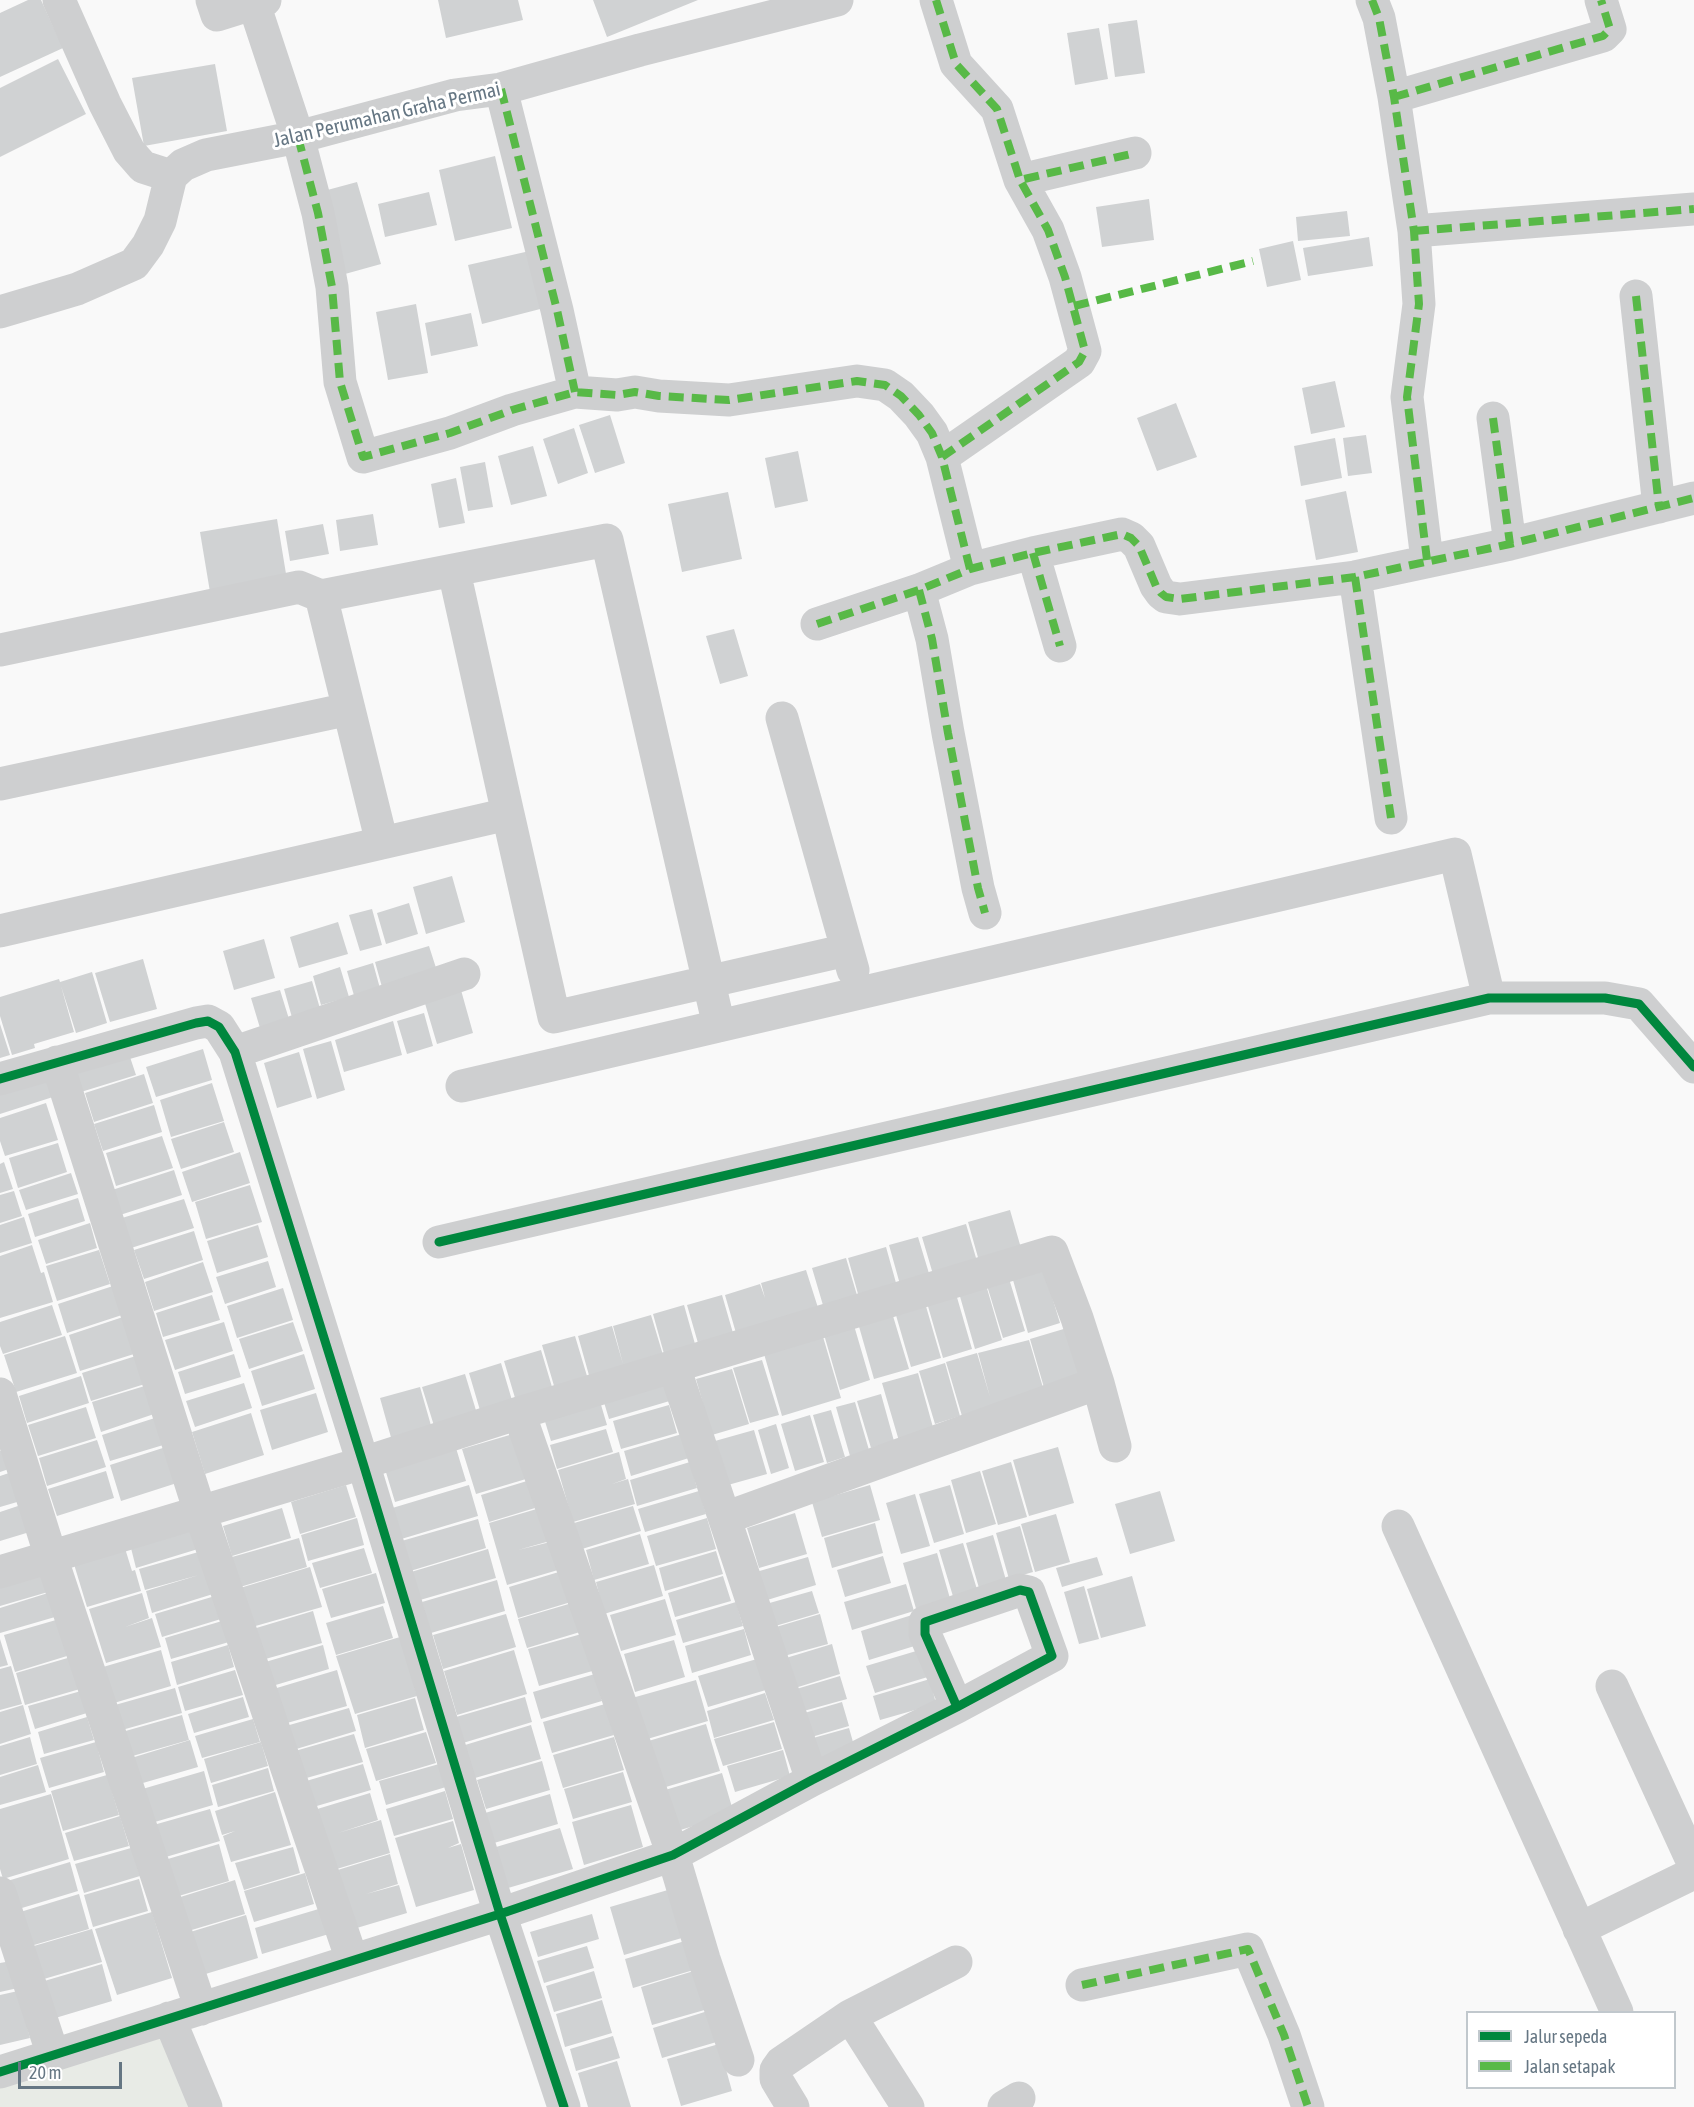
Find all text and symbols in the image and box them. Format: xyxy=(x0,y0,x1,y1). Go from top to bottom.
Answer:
street label: Jalan Perumahan Graha Permai xyxy=(271,77,503,153)
legend xyxy=(1466,2011,1676,2089)
text: Jalur sepeda xyxy=(1524,2026,1607,2047)
scale bar xyxy=(21,2050,124,2088)
text: Jalan setapak xyxy=(1524,2056,1615,2077)
text: 20 m xyxy=(29,2062,61,2083)

